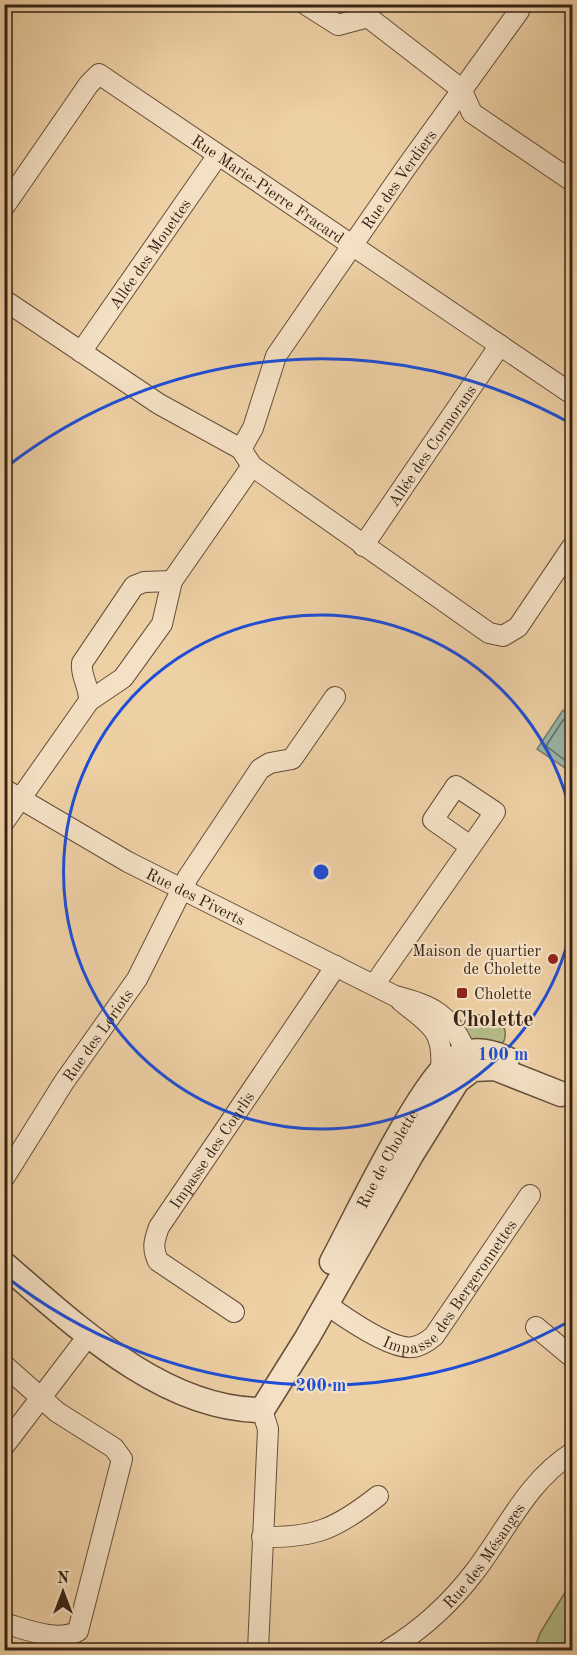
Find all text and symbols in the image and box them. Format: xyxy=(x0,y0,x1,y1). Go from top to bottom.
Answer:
street label: Rue des Verdiers xyxy=(360,128,440,233)
street label: Rue Marie-Pierre Fracard xyxy=(188,133,346,247)
street label: Allée des Mouettes xyxy=(107,197,195,313)
street label: Allée des Cormorans xyxy=(386,383,480,510)
centre of rings xyxy=(311,862,331,882)
street label: Rue des Piverts xyxy=(143,866,247,929)
place label: Maison de quartier de Cholette xyxy=(412,944,541,978)
marker: Maison de quartier de Cholette xyxy=(546,952,560,966)
marker: Cholette xyxy=(455,986,469,1000)
street label: Rue des Loriots xyxy=(61,987,137,1085)
place label: Cholette xyxy=(474,987,532,1003)
district label: Cholette xyxy=(452,1009,534,1031)
text: 100 m xyxy=(478,1046,528,1064)
street label: Impasse des Courlis xyxy=(168,1089,258,1212)
street label: Rue de Cholette xyxy=(355,1107,422,1211)
street label: Impasse des Bergeronnettes xyxy=(380,1217,521,1358)
text: 200 m xyxy=(296,1377,346,1395)
street label: Rue des Mésanges xyxy=(441,1501,529,1612)
north arrow xyxy=(33,1562,93,1622)
text: N xyxy=(57,1571,70,1587)

